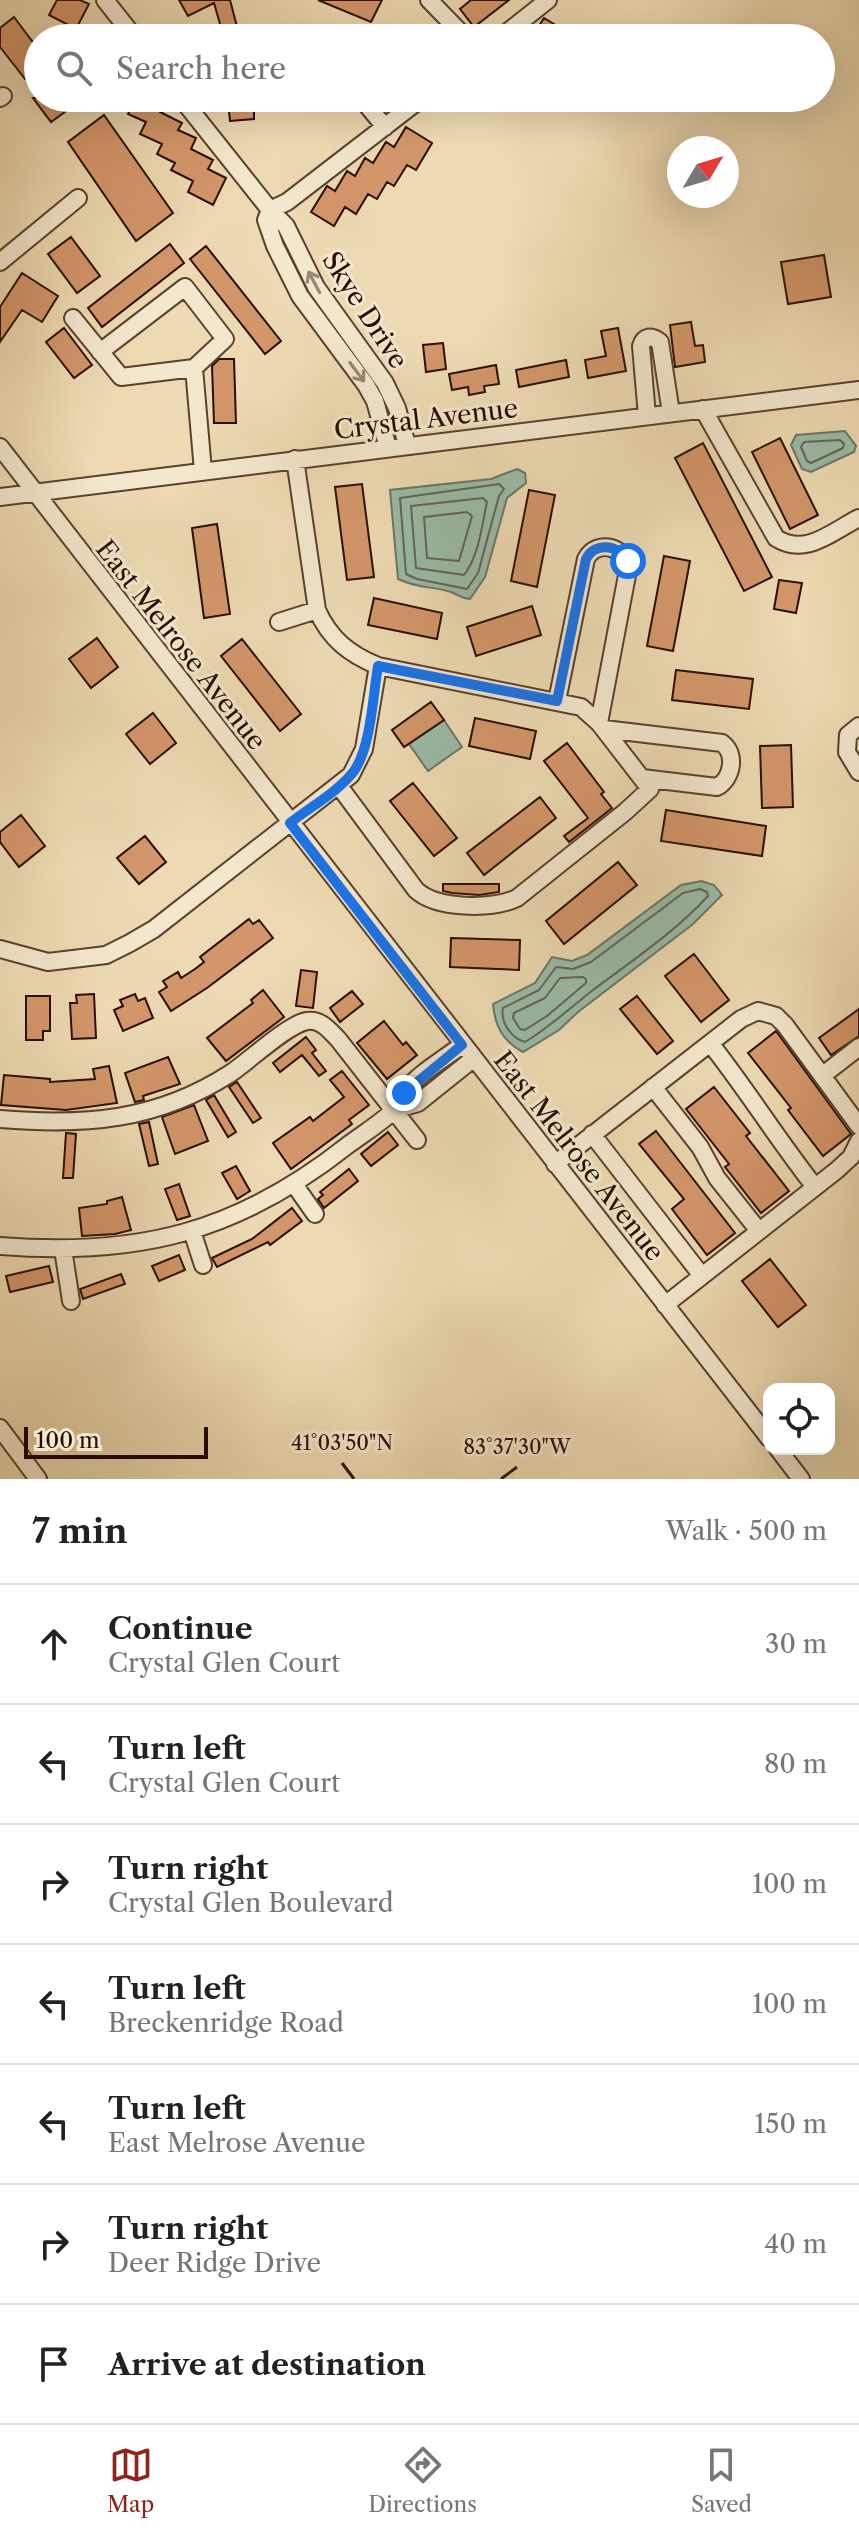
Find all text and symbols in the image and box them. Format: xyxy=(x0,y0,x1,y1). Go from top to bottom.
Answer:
search box xyxy=(24,24,835,112)
icon: search xyxy=(52,46,96,90)
text: Search here xyxy=(116,50,286,87)
north arrow xyxy=(667,136,739,208)
street label: Skye Drive xyxy=(315,246,415,374)
one-way arrow xyxy=(306,271,322,294)
one-way arrow xyxy=(348,361,365,382)
street label: Crystal Avenue xyxy=(332,392,520,446)
street label: East Melrose Avenue xyxy=(89,534,273,756)
route start xyxy=(610,543,646,579)
street label: East Melrose Avenue xyxy=(487,1045,671,1267)
route end xyxy=(386,1075,422,1111)
map controls xyxy=(763,1383,835,1455)
button: locate xyxy=(763,1383,835,1455)
scale bar xyxy=(24,1423,208,1459)
text: 100 m xyxy=(36,1427,99,1454)
text: 41°03'50"N xyxy=(291,1431,393,1455)
text: 83°37'30"W xyxy=(463,1435,572,1459)
text: 7 min xyxy=(32,1510,128,1552)
text: Walk · 500 m xyxy=(666,1515,827,1547)
text: Continue xyxy=(108,1610,253,1647)
icon: ahead xyxy=(32,1622,76,1666)
text: 30 m xyxy=(765,1628,827,1660)
text: Crystal Glen Court xyxy=(108,1647,340,1679)
text: Turn left xyxy=(108,1730,245,1767)
icon: left xyxy=(32,1742,76,1786)
text: 80 m xyxy=(764,1748,827,1780)
text: Crystal Glen Court xyxy=(108,1767,340,1799)
text: Turn right xyxy=(108,1850,268,1887)
icon: right xyxy=(32,1862,76,1906)
text: 100 m xyxy=(752,1868,827,1900)
text: Crystal Glen Boulevard xyxy=(108,1887,394,1919)
text: Turn left xyxy=(108,1970,245,2007)
icon: left xyxy=(32,1982,76,2026)
text: 100 m xyxy=(752,1988,827,2020)
text: Breckenridge Road xyxy=(108,2007,344,2039)
text: Turn left xyxy=(108,2090,245,2127)
icon: left xyxy=(32,2102,76,2146)
text: 150 m xyxy=(754,2108,827,2140)
text: East Melrose Avenue xyxy=(108,2127,366,2159)
text: Turn right xyxy=(108,2210,268,2247)
icon: right xyxy=(32,2222,76,2266)
text: 40 m xyxy=(764,2228,827,2260)
text: Deer Ridge Drive xyxy=(108,2247,321,2279)
icon: arrive xyxy=(32,2342,76,2386)
text: Arrive at destination xyxy=(108,2346,426,2383)
tab: Map xyxy=(107,2443,154,2518)
tab: Directions xyxy=(368,2443,477,2518)
tab: Saved xyxy=(691,2443,752,2518)

